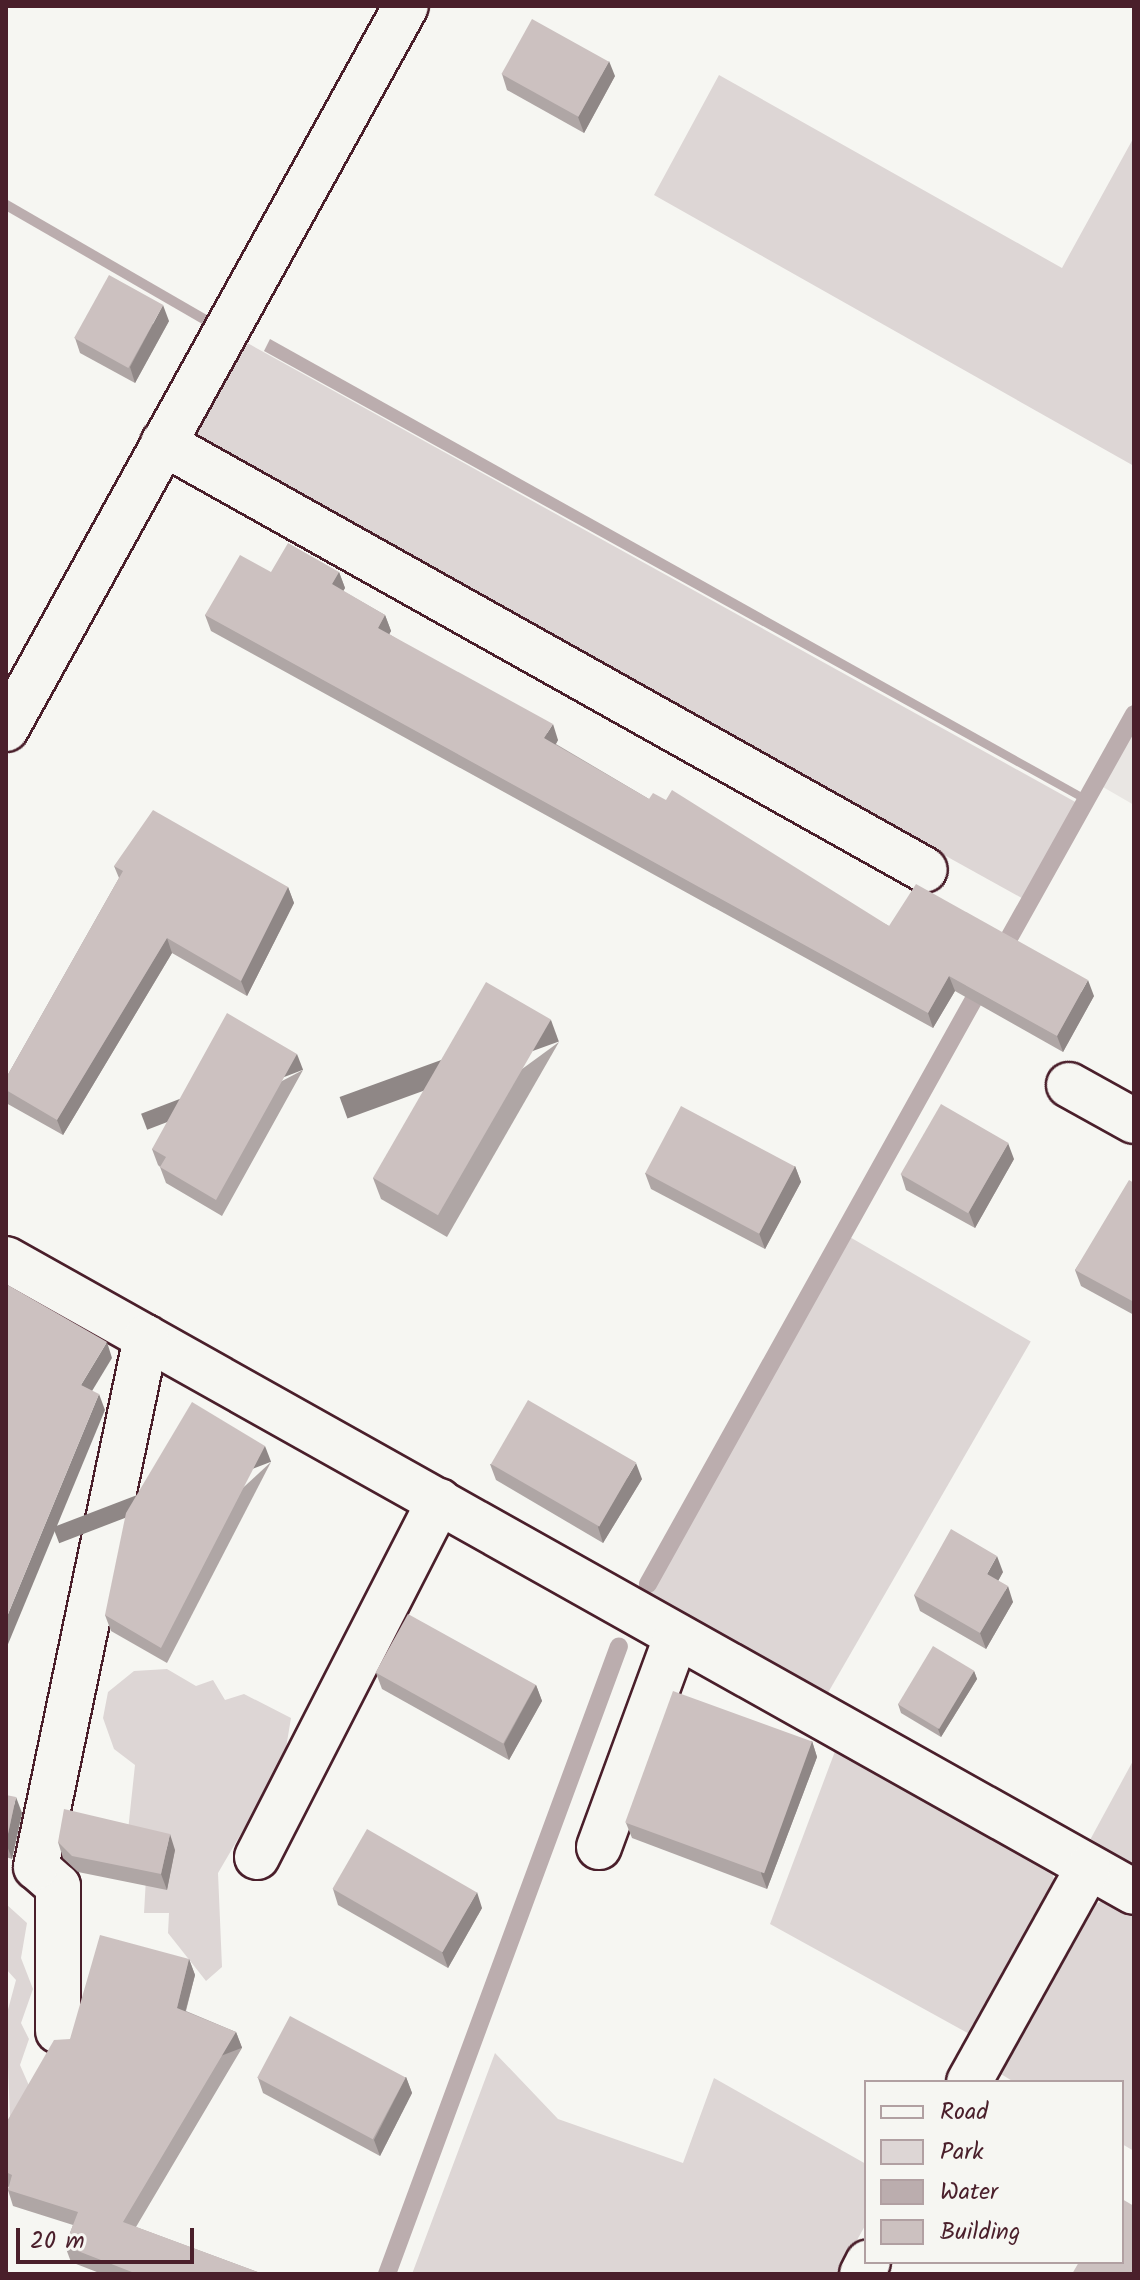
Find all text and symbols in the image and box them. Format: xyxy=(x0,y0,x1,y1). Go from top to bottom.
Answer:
legend xyxy=(864,2080,1124,2264)
text: Road xyxy=(940,2093,988,2132)
text: Park xyxy=(940,2133,984,2172)
text: Water xyxy=(940,2173,998,2212)
scale bar xyxy=(20,2212,198,2262)
text: Building xyxy=(940,2213,1020,2252)
text: 20 m xyxy=(30,2222,85,2261)

